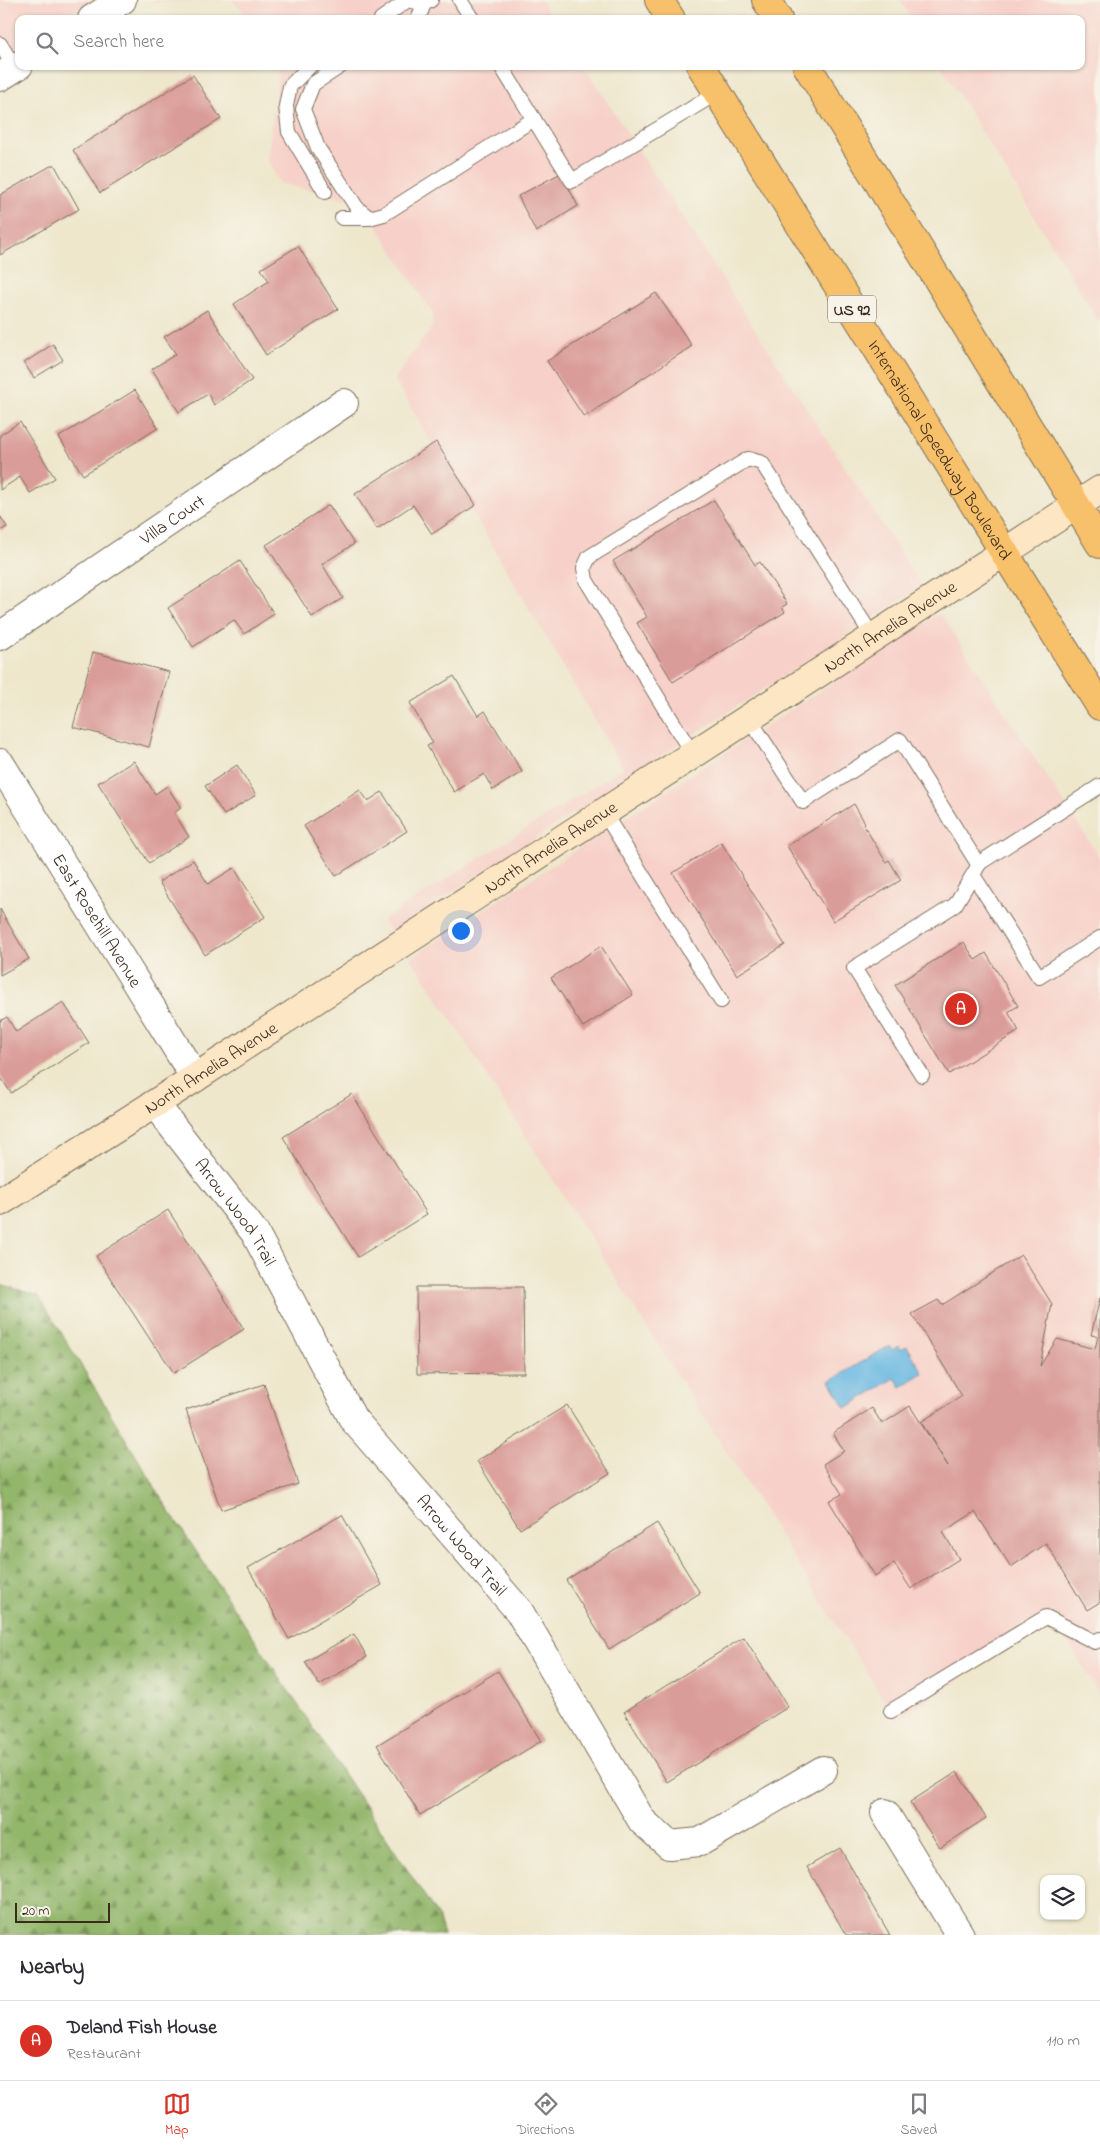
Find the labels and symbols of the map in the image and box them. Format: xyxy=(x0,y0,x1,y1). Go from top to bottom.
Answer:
road number: US 92 xyxy=(828,296,876,322)
street label: International Speedway Boulevard xyxy=(860,335,1017,566)
street label: Villa Court xyxy=(135,489,211,553)
street label: North Amelia Avenue xyxy=(820,575,964,681)
street label: North Amelia Avenue xyxy=(480,795,624,902)
street label: East Rosehill Avenue xyxy=(44,849,148,994)
your location xyxy=(448,918,474,944)
pin: A xyxy=(945,990,977,1028)
street label: North Amelia Avenue xyxy=(140,1016,284,1122)
street label: Arrow Wood Trail xyxy=(187,1154,281,1271)
street label: Arrow Wood Trail xyxy=(409,1490,512,1603)
scale bar xyxy=(15,1900,110,1923)

